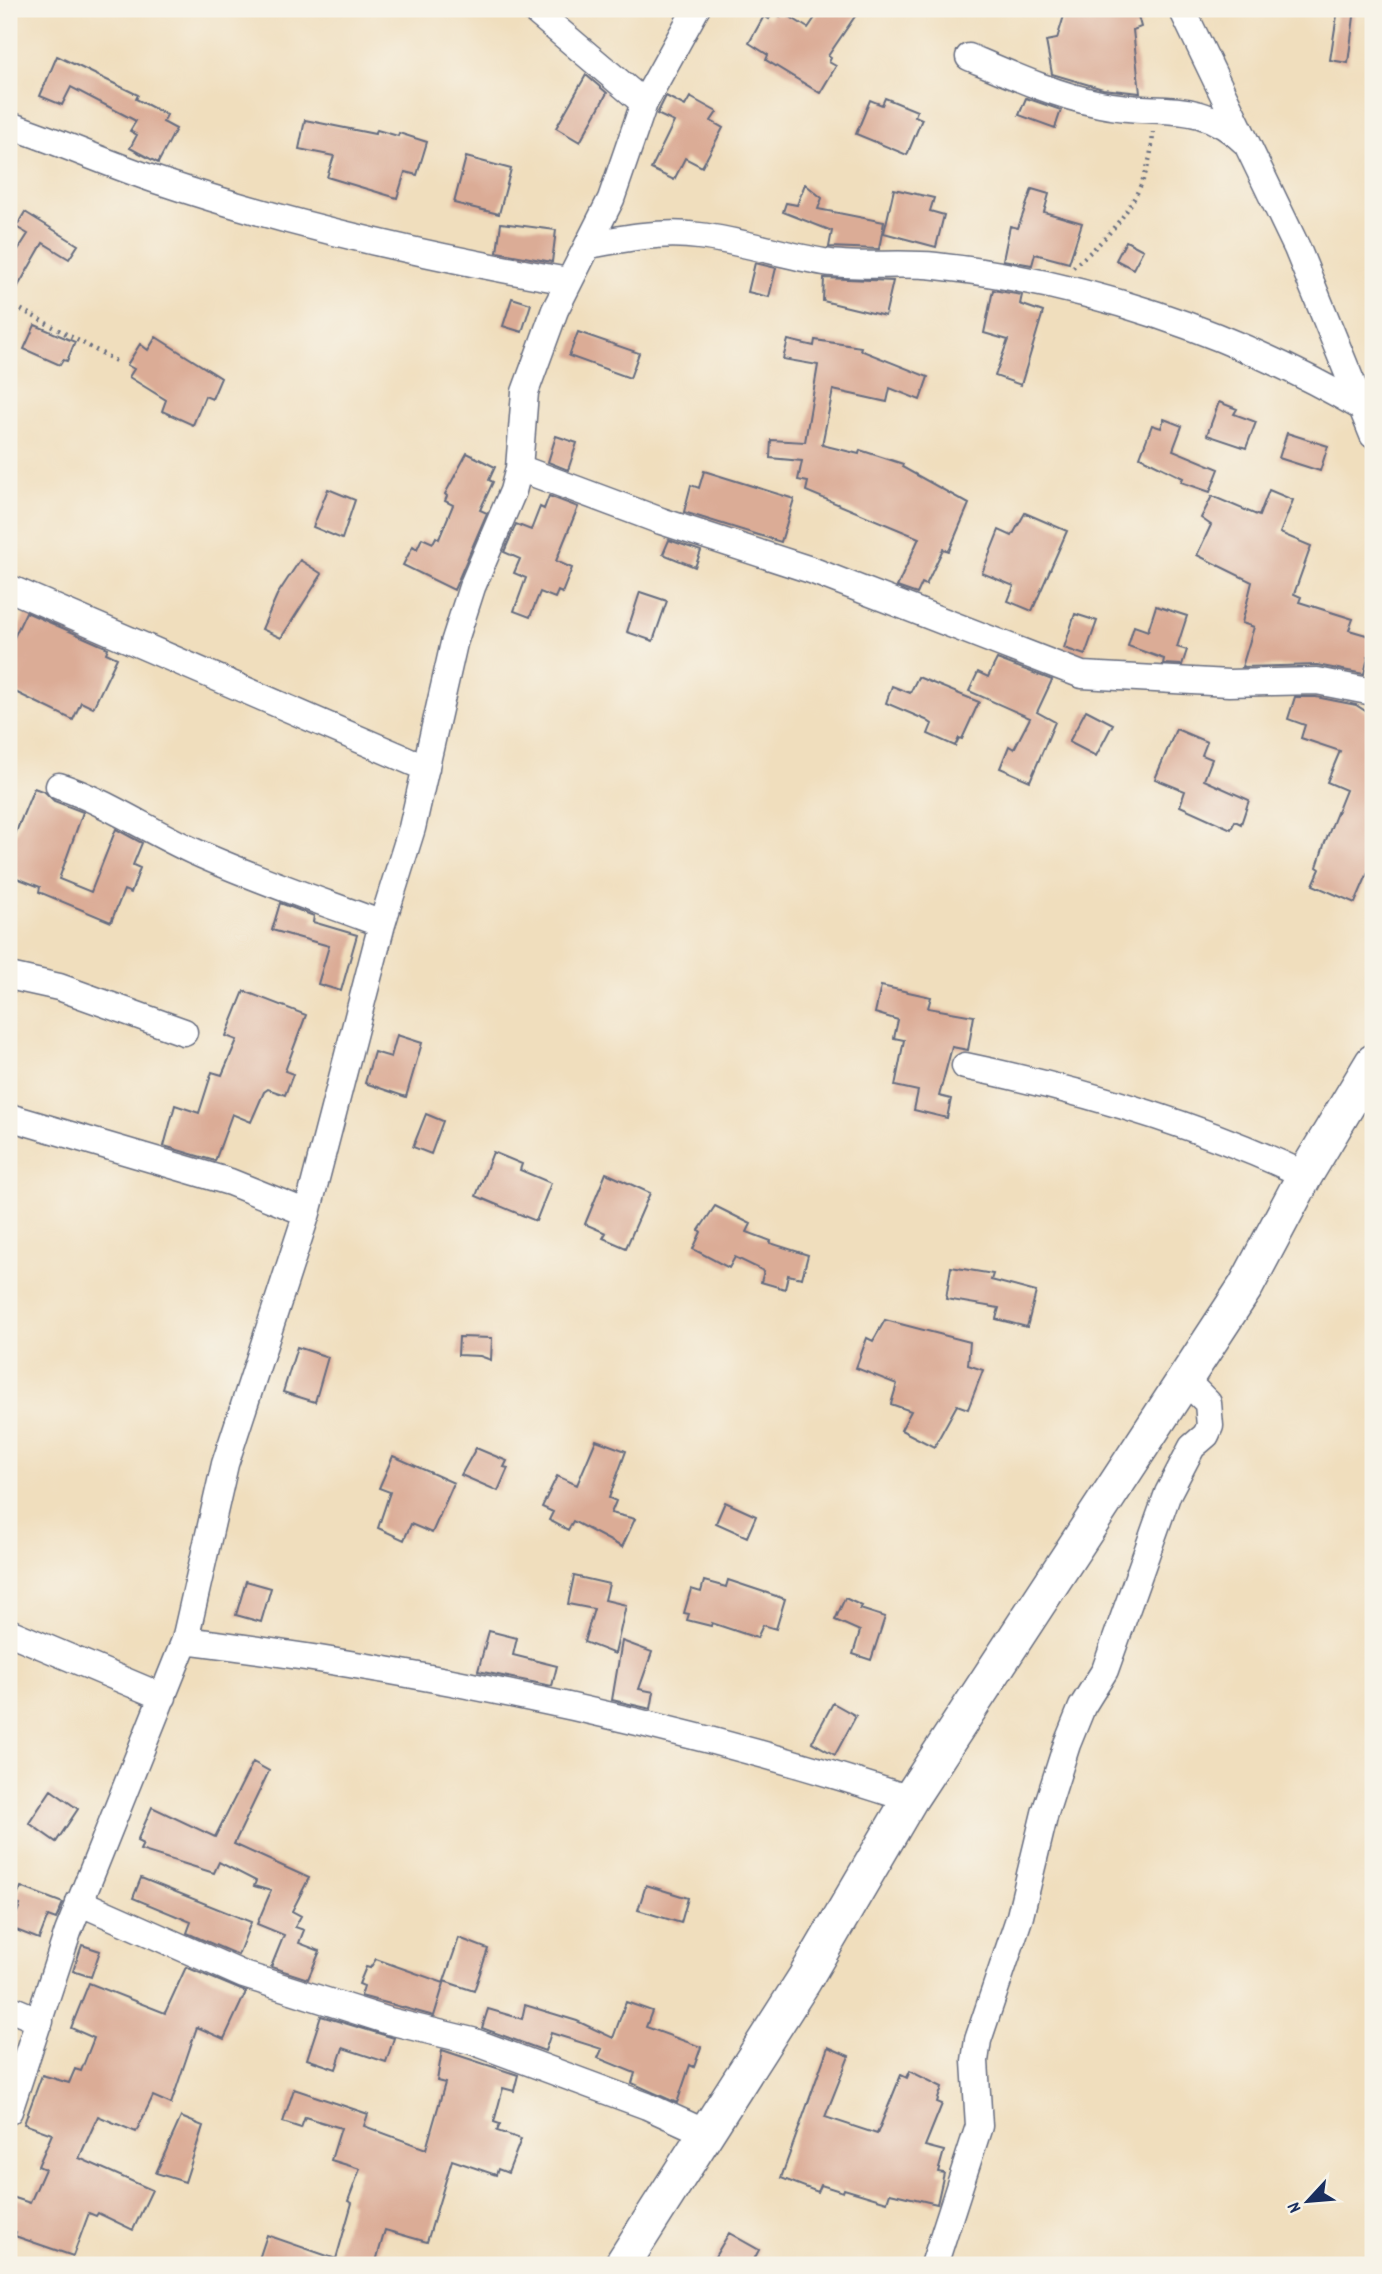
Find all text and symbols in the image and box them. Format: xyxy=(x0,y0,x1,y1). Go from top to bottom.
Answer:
north arrow xyxy=(1274,2166,1344,2236)
text: N xyxy=(1282,2197,1310,2217)

